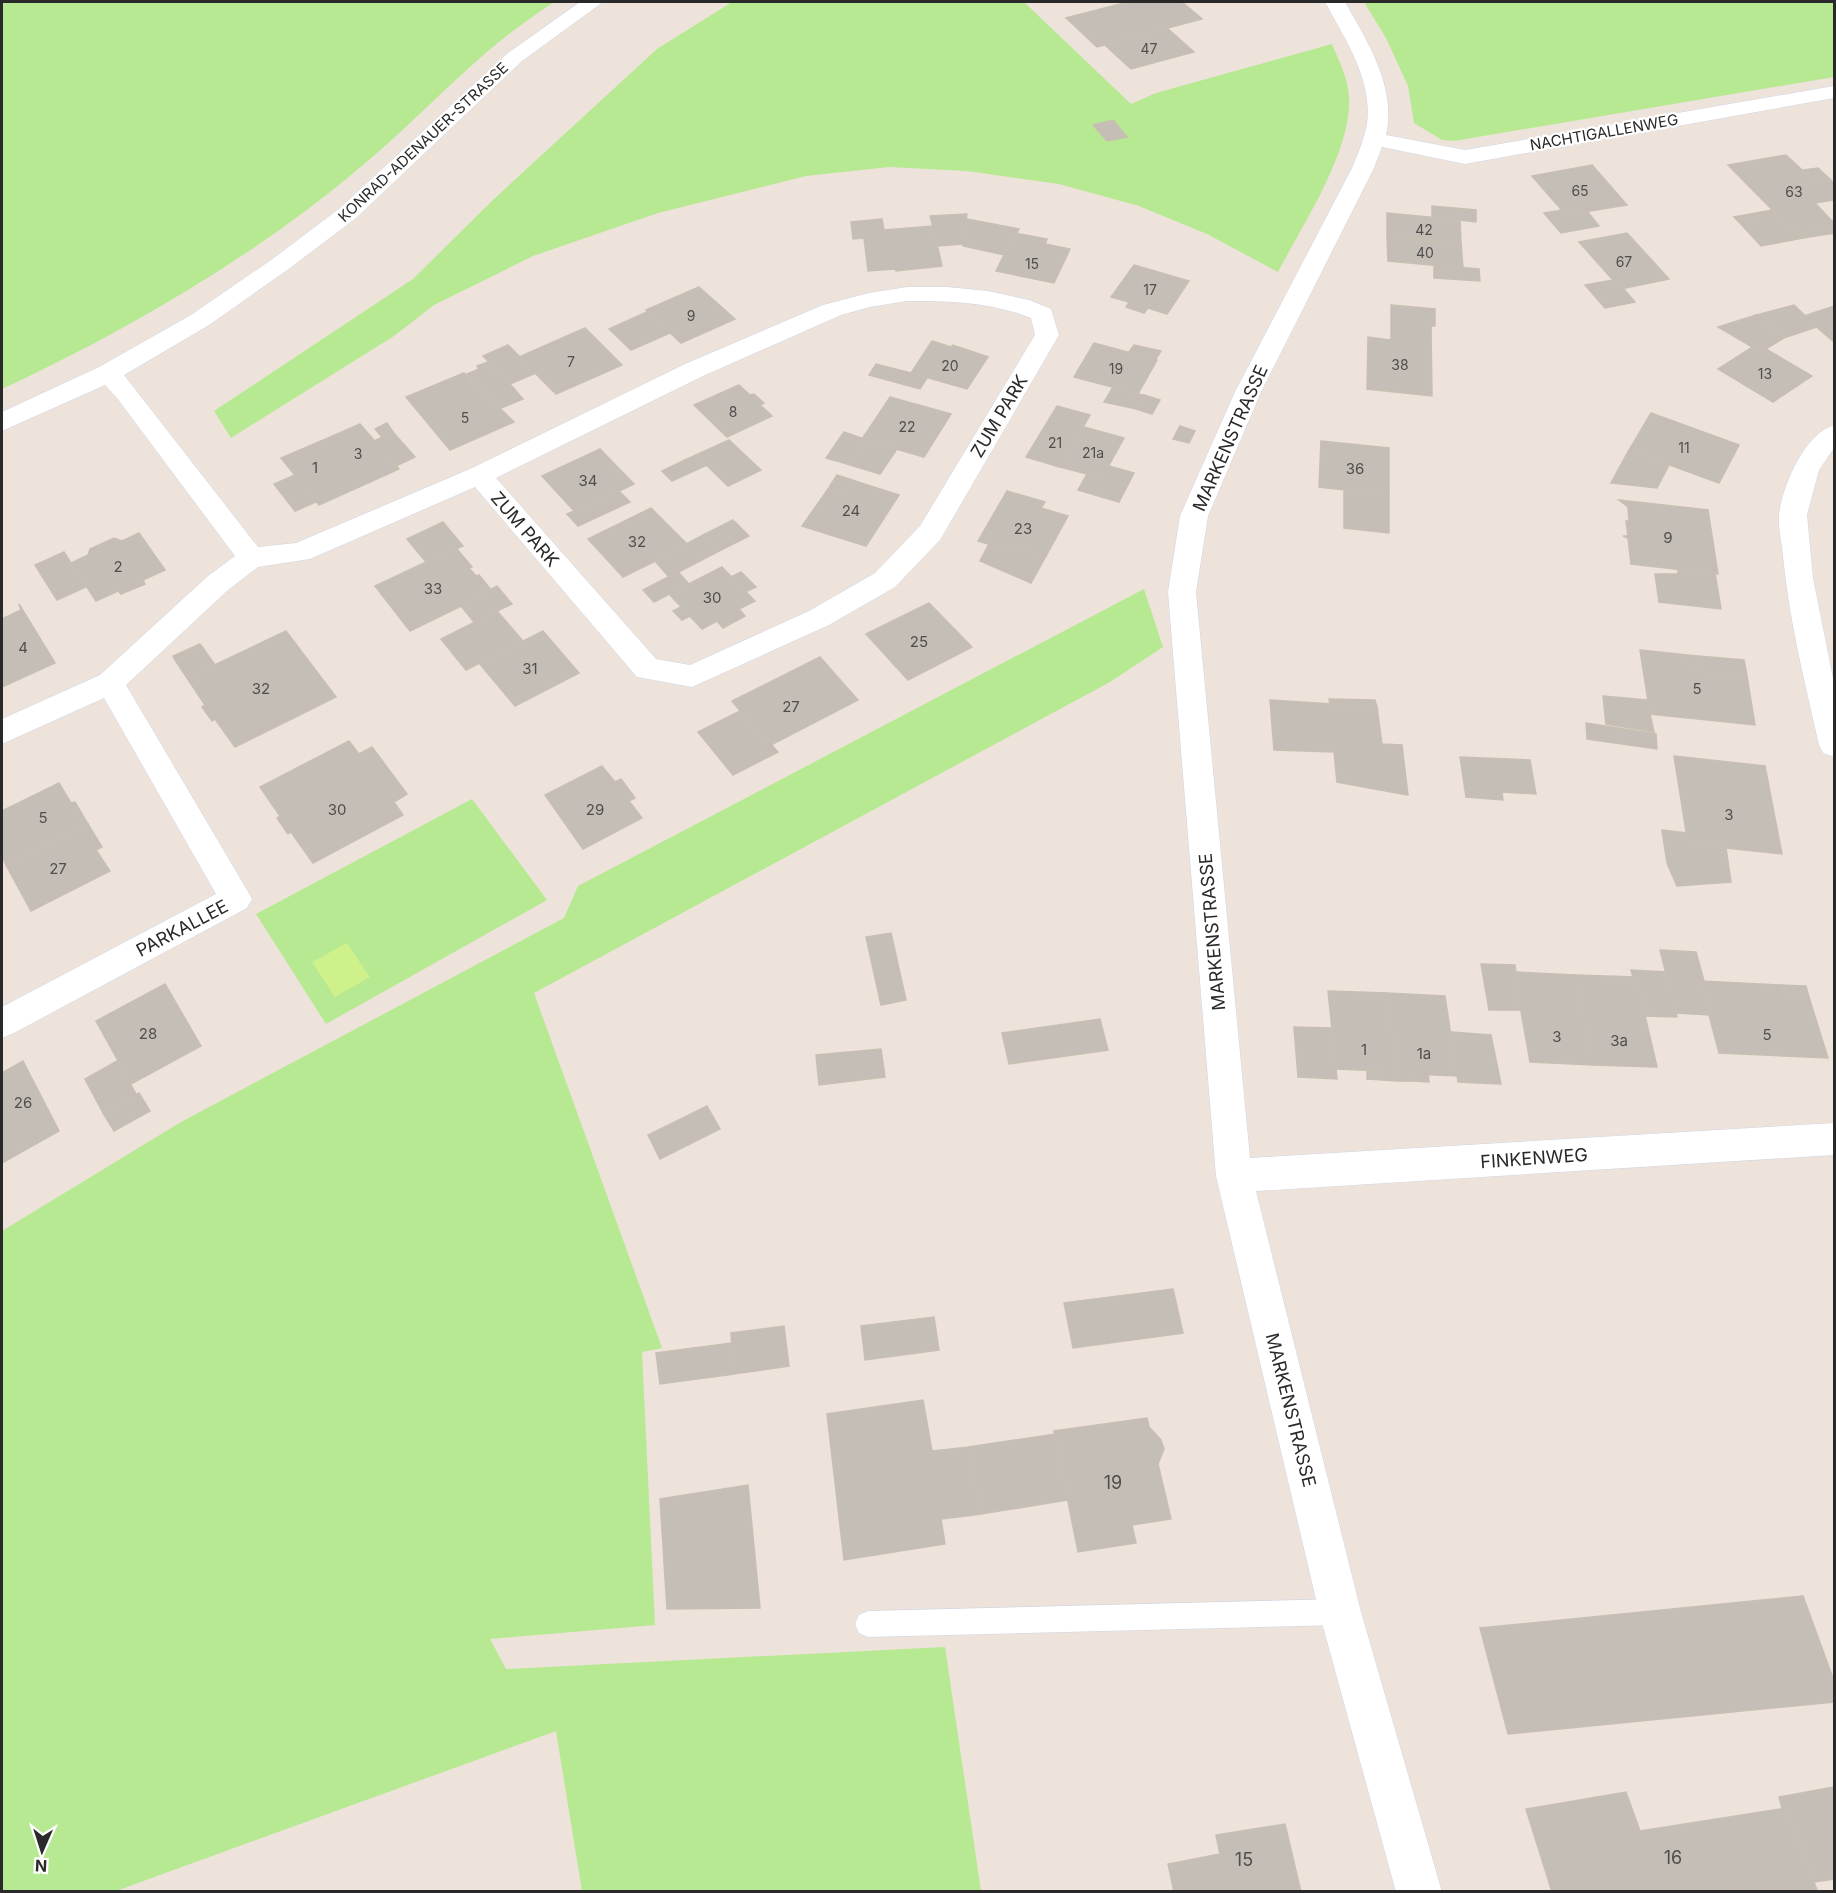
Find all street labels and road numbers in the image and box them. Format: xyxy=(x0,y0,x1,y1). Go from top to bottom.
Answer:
street label: KONRAD-ADENAUER-STRASSE xyxy=(334,58,512,226)
street label: NACHTIGALLENWEG xyxy=(1528,110,1680,154)
street label: MARKENSTRASSE xyxy=(1188,362,1272,514)
street label: ZUM PARK xyxy=(966,371,1032,461)
street label: ZUM PARK xyxy=(487,487,563,571)
street label: MARKENSTRASSE xyxy=(1195,852,1229,1012)
street label: PARKALLEE xyxy=(133,895,231,961)
street label: FINKENWEG xyxy=(1480,1144,1588,1172)
street label: MARKENSTRASSE xyxy=(1262,1331,1320,1489)

